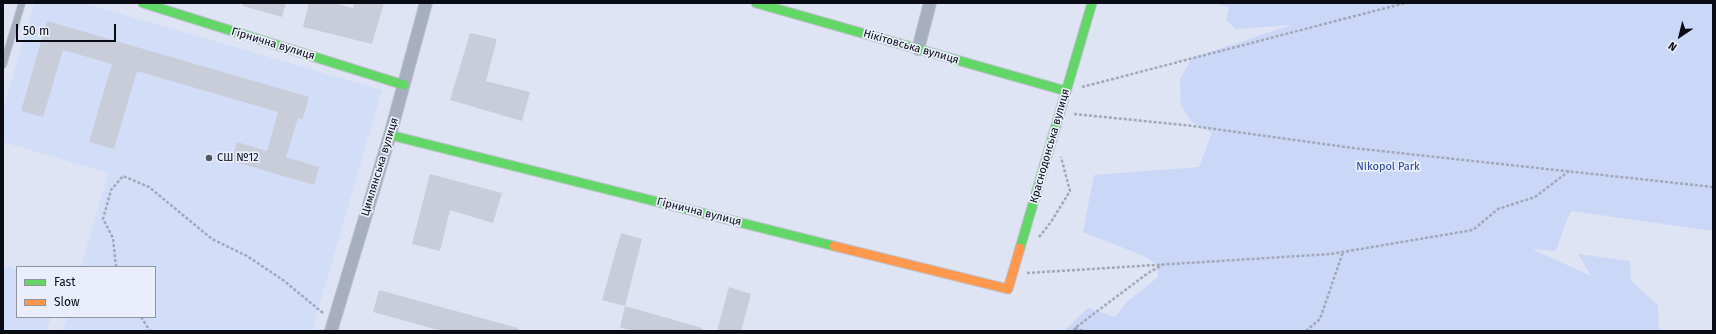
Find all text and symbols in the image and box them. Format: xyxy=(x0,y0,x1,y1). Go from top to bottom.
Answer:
scale bar xyxy=(18,16,118,42)
north arrow xyxy=(1660,16,1700,56)
text: 50 m xyxy=(23,24,49,38)
street label: Гірнична вулиця xyxy=(230,25,316,63)
street label: Нікітовська вулиця xyxy=(862,27,960,67)
text: N xyxy=(1666,39,1680,54)
street label: Краснодонська вулиця xyxy=(1027,87,1073,205)
street label: Цимлянська вулиця xyxy=(359,116,401,218)
place label: СШ №12 xyxy=(217,151,259,165)
marker: СШ №12 xyxy=(204,153,214,163)
park label: Nikopol Park xyxy=(1356,160,1420,174)
street label: Гірнична вулиця xyxy=(655,195,743,229)
legend xyxy=(16,266,156,318)
text: Fast xyxy=(54,275,76,289)
text: Slow xyxy=(54,295,80,309)

